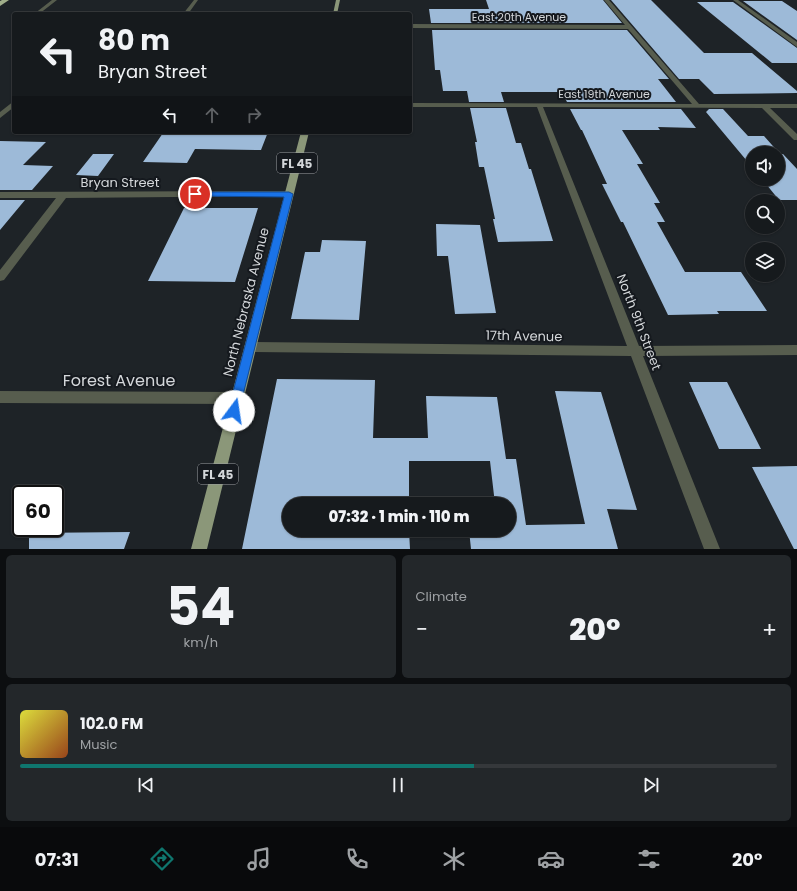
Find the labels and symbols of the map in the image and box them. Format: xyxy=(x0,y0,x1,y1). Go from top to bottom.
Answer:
street label: East 20th Avenue xyxy=(472,9,566,25)
street label: East 19th Avenue xyxy=(558,86,650,102)
road number: FL 45 xyxy=(277,153,317,173)
street label: Bryan Street xyxy=(81,173,160,192)
pin xyxy=(178,177,212,211)
street label: North Nebraska Avenue xyxy=(218,225,274,379)
street label: North 9th Street xyxy=(612,271,666,373)
street label: 17th Avenue xyxy=(486,326,562,346)
street label: Forest Avenue xyxy=(63,369,175,392)
position arrow xyxy=(213,390,255,432)
road number: FL 45 xyxy=(198,464,238,484)
speed limit sign: 60 xyxy=(12,485,64,537)

